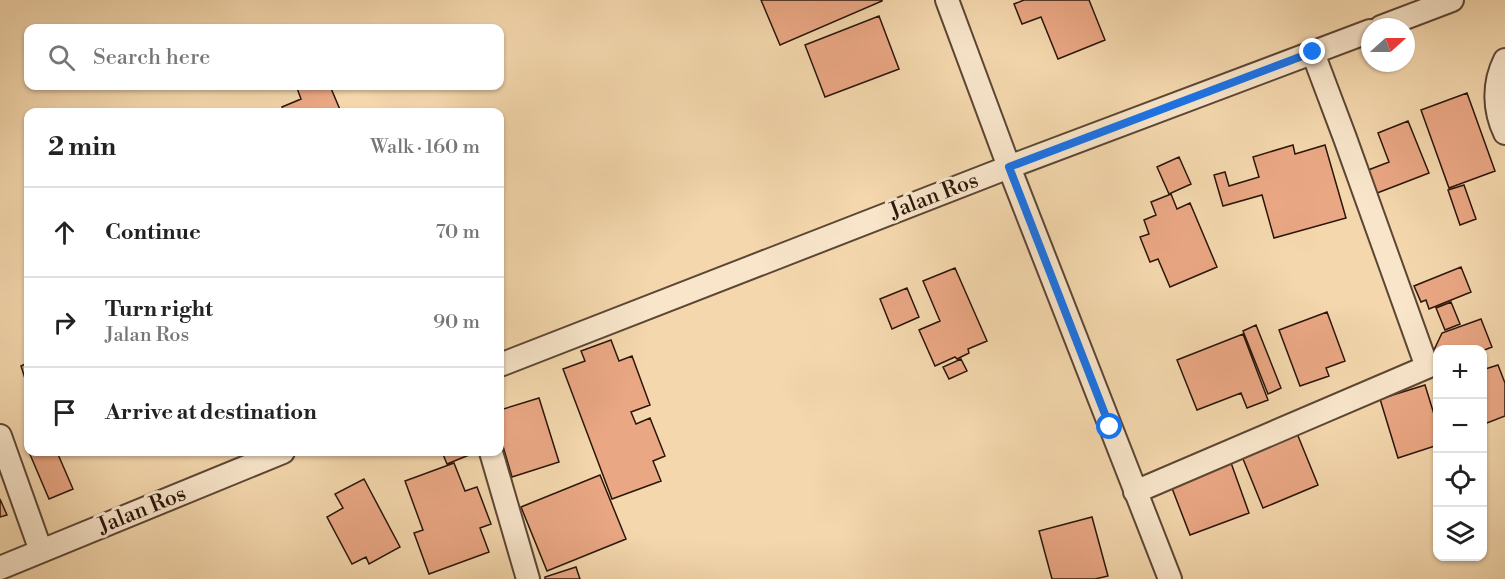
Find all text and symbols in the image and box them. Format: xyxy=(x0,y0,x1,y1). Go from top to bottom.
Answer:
north arrow xyxy=(1361,18,1415,72)
search box xyxy=(24,24,504,90)
route end xyxy=(1299,38,1325,64)
icon: search xyxy=(45,41,78,74)
text: Search here xyxy=(93,44,210,71)
text: 2 min xyxy=(48,131,116,163)
text: Walk · 160 m xyxy=(370,135,480,160)
street label: Jalan Ros xyxy=(885,167,982,226)
icon: ahead xyxy=(48,216,81,249)
text: Continue xyxy=(105,219,201,246)
text: 70 m xyxy=(436,220,480,245)
text: Turn right xyxy=(105,296,213,323)
icon: right xyxy=(48,306,81,339)
text: 90 m xyxy=(433,310,480,335)
text: Jalan Ros xyxy=(105,323,189,348)
map controls xyxy=(1433,345,1487,561)
button: + xyxy=(1433,345,1487,399)
icon: arrive xyxy=(48,396,81,429)
text: Arrive at destination xyxy=(105,399,317,426)
button: − xyxy=(1433,399,1487,453)
route start xyxy=(1096,413,1122,439)
button: locate xyxy=(1433,453,1487,507)
street label: Jalan Ros xyxy=(93,480,190,540)
button: layers xyxy=(1433,507,1487,561)

